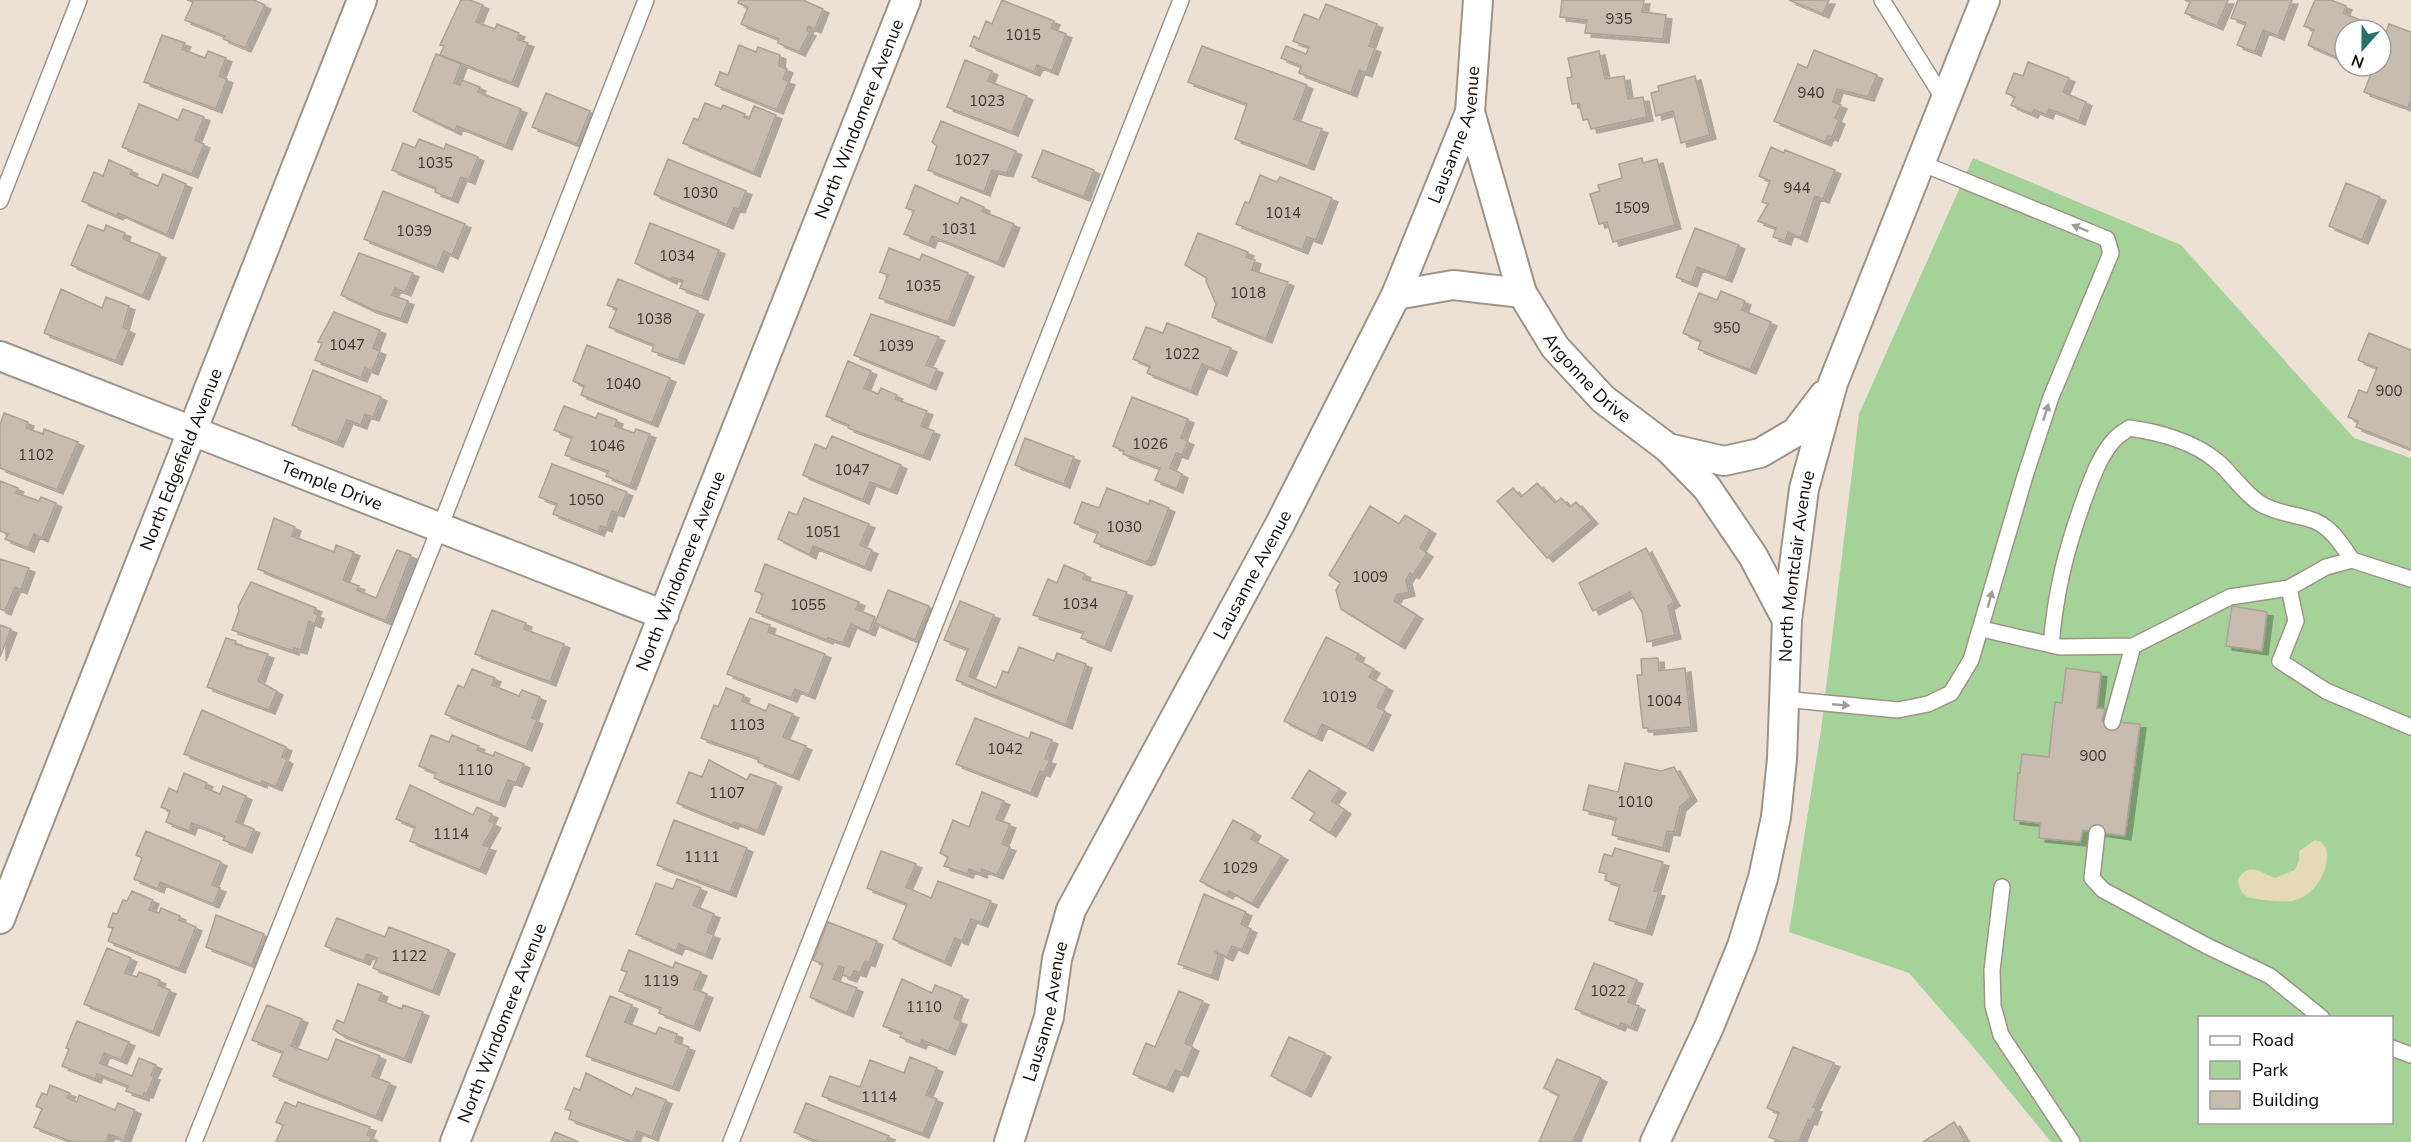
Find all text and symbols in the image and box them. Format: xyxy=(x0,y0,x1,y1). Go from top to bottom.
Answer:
house number: 935 xyxy=(1605,9,1633,29)
street label: North Windomere Avenue xyxy=(809,15,909,222)
north arrow xyxy=(2333,18,2393,78)
house number: 1015 xyxy=(1005,25,1041,45)
text: N xyxy=(2348,49,2368,73)
street label: Lausanne Avenue xyxy=(1422,65,1485,207)
house number: 940 xyxy=(1797,83,1825,103)
house number: 1023 xyxy=(969,91,1005,111)
house number: 1027 xyxy=(954,150,990,170)
house number: 1035 xyxy=(417,153,453,173)
house number: 944 xyxy=(1783,178,1811,198)
house number: 1030 xyxy=(682,183,718,203)
house number: 1509 xyxy=(1614,198,1650,218)
house number: 1014 xyxy=(1265,203,1301,223)
house number: 1031 xyxy=(941,219,977,239)
house number: 1039 xyxy=(396,221,432,241)
one-way arrow xyxy=(2071,223,2089,232)
house number: 1034 xyxy=(659,246,695,266)
house number: 1035 xyxy=(905,276,941,296)
house number: 1018 xyxy=(1230,283,1266,303)
house number: 1038 xyxy=(636,309,672,329)
house number: 950 xyxy=(1713,318,1741,338)
street label: Argonne Drive xyxy=(1537,329,1636,428)
house number: 1047 xyxy=(329,335,365,355)
house number: 1039 xyxy=(878,336,914,356)
house number: 1022 xyxy=(1164,344,1200,364)
street label: North Edgefield Avenue xyxy=(134,365,228,554)
house number: 1040 xyxy=(605,374,641,394)
house number: 900 xyxy=(2375,381,2403,401)
one-way arrow xyxy=(2042,403,2051,421)
house number: 1026 xyxy=(1132,434,1168,454)
house number: 1046 xyxy=(589,436,625,456)
house number: 1102 xyxy=(18,445,54,465)
street label: Temple Drive xyxy=(277,455,386,516)
house number: 1047 xyxy=(834,460,870,480)
street label: North Windomere Avenue xyxy=(630,467,731,674)
street label: North Montclair Avenue xyxy=(1773,468,1821,662)
house number: 1050 xyxy=(568,490,604,510)
street label: Lausanne Avenue xyxy=(1208,506,1297,644)
house number: 1030 xyxy=(1106,517,1142,537)
house number: 1051 xyxy=(805,522,841,542)
house number: 1009 xyxy=(1352,567,1388,587)
one-way arrow xyxy=(1986,590,1995,608)
house number: 1034 xyxy=(1062,594,1098,614)
house number: 1055 xyxy=(790,595,826,615)
house number: 1019 xyxy=(1321,687,1357,707)
house number: 1004 xyxy=(1646,691,1682,711)
one-way arrow xyxy=(1832,700,1851,710)
house number: 1103 xyxy=(729,715,765,735)
house number: 1042 xyxy=(987,739,1023,759)
house number: 900 xyxy=(2079,746,2107,766)
house number: 1110 xyxy=(457,760,493,780)
house number: 1107 xyxy=(709,783,745,803)
house number: 1010 xyxy=(1617,792,1653,812)
house number: 1114 xyxy=(433,824,469,844)
house number: 1111 xyxy=(684,847,720,867)
house number: 1029 xyxy=(1222,858,1258,878)
street label: North Windomere Avenue xyxy=(452,919,552,1126)
street label: Lausanne Avenue xyxy=(1017,938,1073,1085)
house number: 1122 xyxy=(391,946,427,966)
house number: 1119 xyxy=(643,971,679,991)
house number: 1022 xyxy=(1590,981,1626,1001)
house number: 1110 xyxy=(906,997,942,1017)
legend xyxy=(2198,1016,2393,1124)
text: Road xyxy=(2252,1028,2294,1052)
text: Park xyxy=(2252,1058,2289,1082)
house number: 1114 xyxy=(861,1087,897,1107)
text: Building xyxy=(2252,1088,2319,1112)

